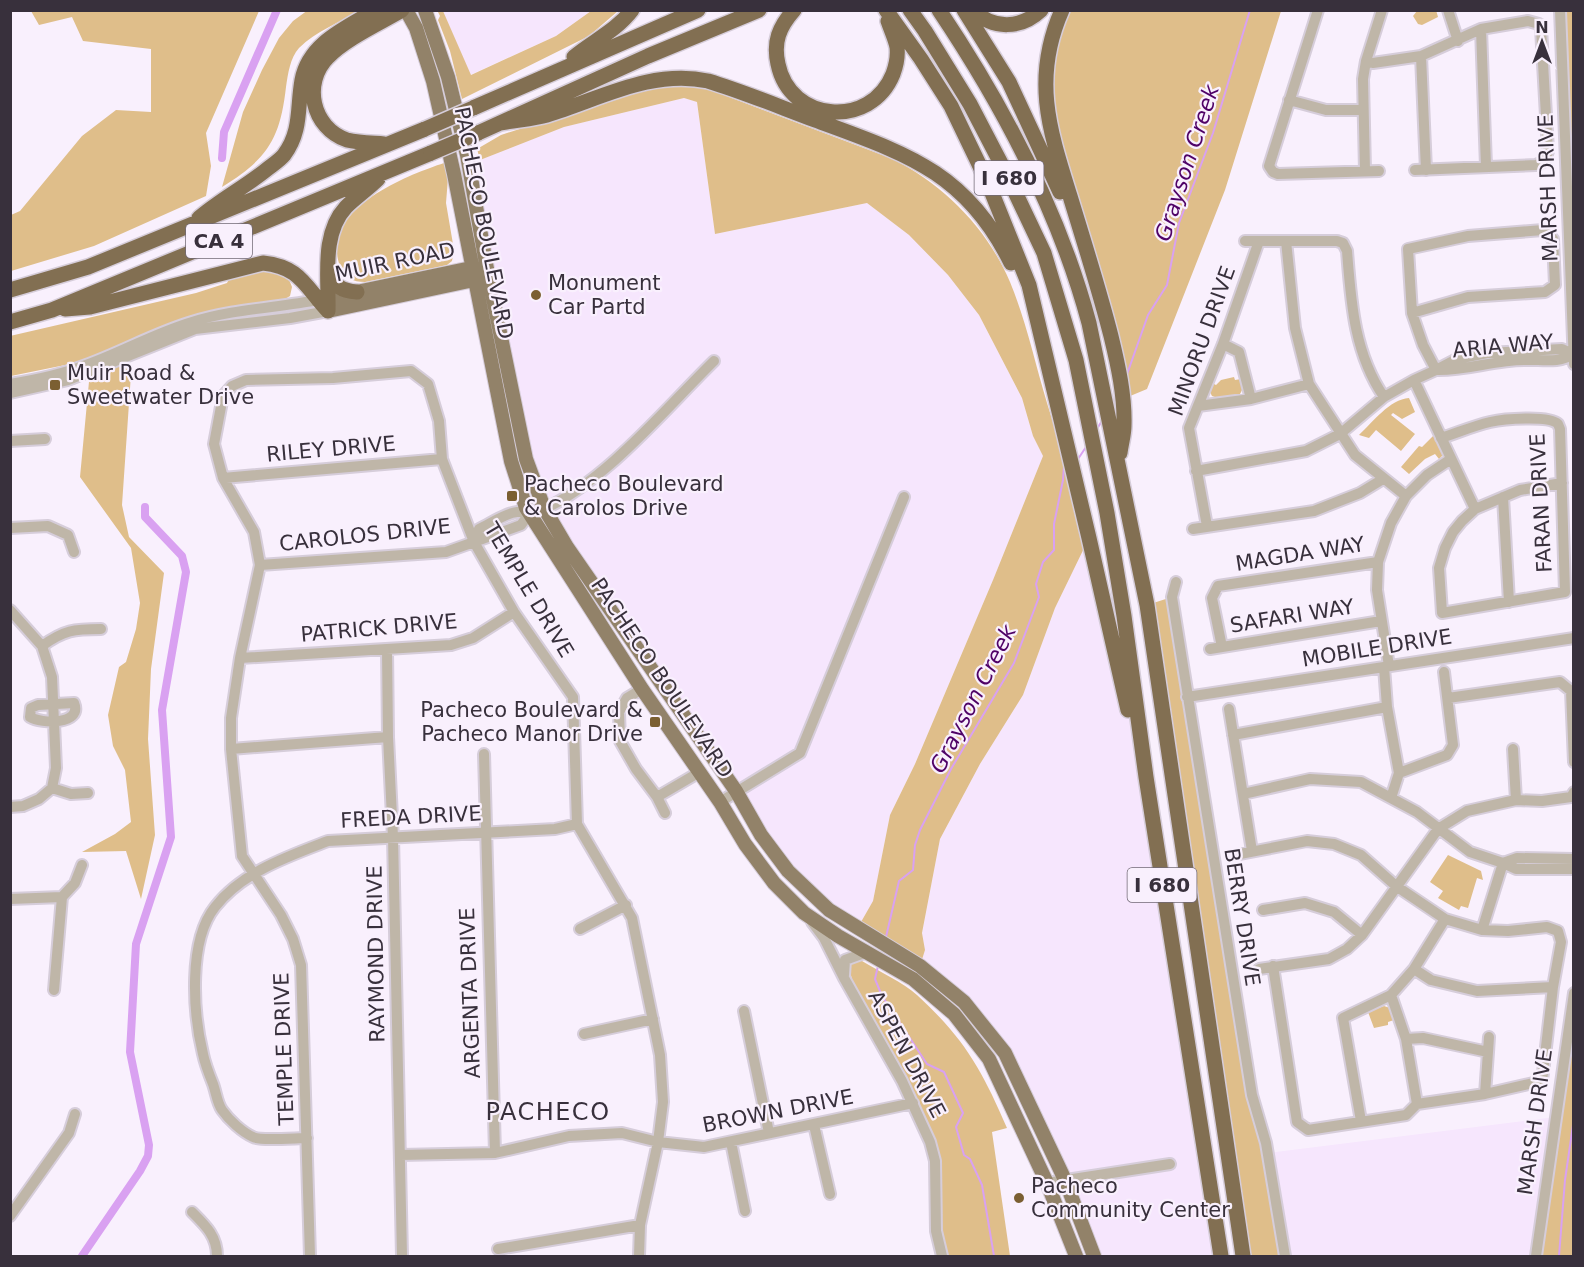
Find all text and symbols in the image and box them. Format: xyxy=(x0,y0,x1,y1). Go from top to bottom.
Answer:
north arrow xyxy=(1512,12,1572,72)
text: N xyxy=(1535,18,1549,37)
water label: Grayson Creek xyxy=(1150,81,1224,244)
street label: PACHECO BOULEVARD xyxy=(450,105,518,341)
street label: MARSH DRIVE xyxy=(1533,114,1563,262)
road number: I 680 xyxy=(974,161,1044,195)
road number: CA 4 xyxy=(186,224,252,258)
street label: MUIR ROAD xyxy=(333,238,457,286)
street label: MINORU DRIVE xyxy=(1164,263,1240,419)
place label: Monument Car Partd xyxy=(548,271,661,319)
marker: Monument Car Partd xyxy=(529,288,543,302)
street label: ARIA WAY xyxy=(1451,330,1555,362)
place label: Muir Road & Sweetwater Drive xyxy=(67,361,254,409)
marker: Muir Road & Sweetwater Drive xyxy=(48,378,62,392)
street label: RILEY DRIVE xyxy=(265,431,397,467)
street label: FARAN DRIVE xyxy=(1525,433,1557,573)
place label: Pacheco Boulevard & Carolos Drive xyxy=(524,472,724,520)
marker: Pacheco Boulevard & Carolos Drive xyxy=(505,489,519,503)
street label: CAROLOS DRIVE xyxy=(278,514,452,556)
street label: TEMPLE DRIVE xyxy=(479,517,579,662)
street label: MAGDA WAY xyxy=(1234,532,1366,576)
street label: PACHECO BOULEVARD xyxy=(586,573,738,783)
street label: SAFARI WAY xyxy=(1228,594,1356,638)
street label: PATRICK DRIVE xyxy=(300,609,458,647)
water label: Grayson Creek xyxy=(925,620,1022,777)
street label: MOBILE DRIVE xyxy=(1300,624,1454,672)
place label: Pacheco Boulevard & Pacheco Manor Drive xyxy=(420,698,643,746)
marker: Pacheco Boulevard & Pacheco Manor Drive xyxy=(648,715,662,729)
street label: FREDA DRIVE xyxy=(340,801,482,833)
street label: BERRY DRIVE xyxy=(1219,846,1265,988)
street label: RAYMOND DRIVE xyxy=(362,865,390,1043)
road number: I 680 xyxy=(1128,868,1196,902)
street label: ARGENTA DRIVE xyxy=(455,907,485,1079)
street label: TEMPLE DRIVE xyxy=(269,972,299,1127)
street label: ASPEN DRIVE xyxy=(863,986,951,1122)
street label: MARSH DRIVE xyxy=(1513,1047,1557,1197)
street label: BROWN DRIVE xyxy=(700,1085,856,1137)
district label: PACHECO xyxy=(485,1098,611,1126)
place label: Pacheco Community Center xyxy=(1031,1174,1230,1222)
marker: Pacheco Community Center xyxy=(1012,1191,1026,1205)

